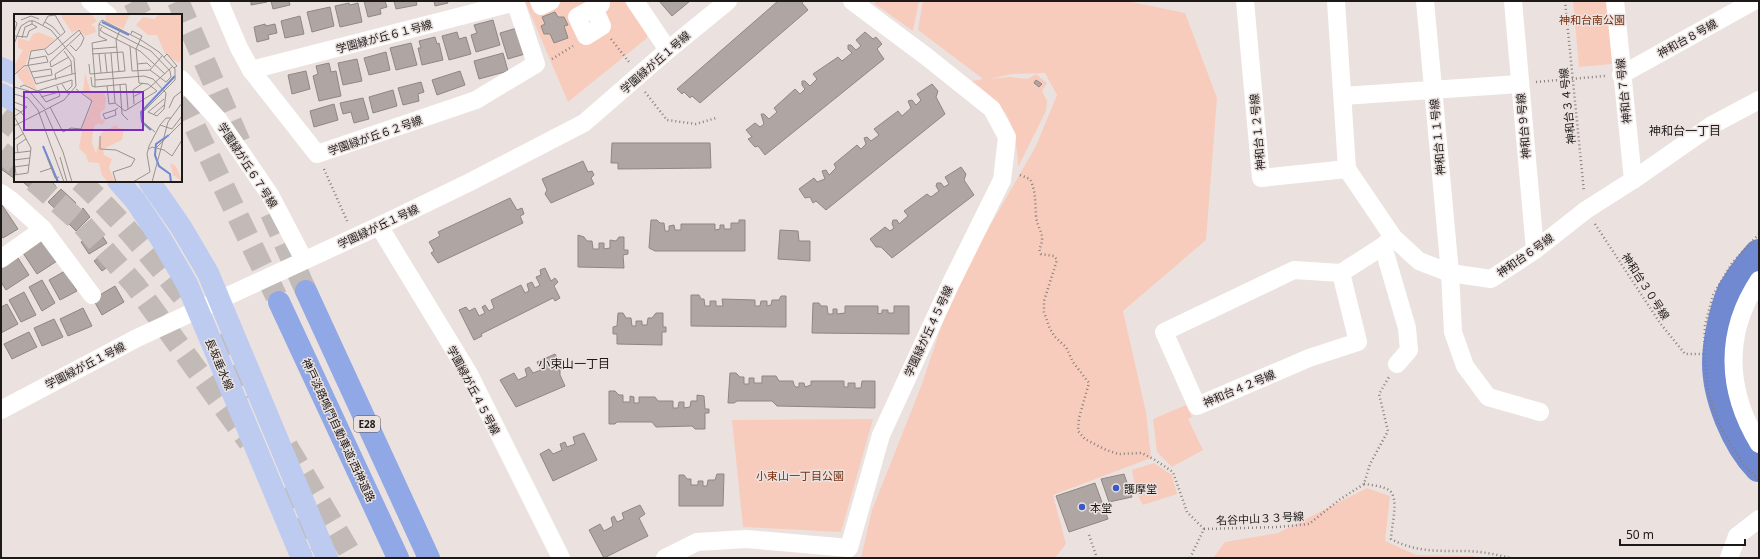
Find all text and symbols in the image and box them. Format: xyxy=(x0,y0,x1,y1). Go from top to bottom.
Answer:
park label: 神和台南公園 xyxy=(1559,12,1625,27)
inset map xyxy=(14,14,182,182)
street label: 神和台８号線 xyxy=(1655,15,1719,61)
street label: 学園緑が丘６１号線 xyxy=(334,16,434,56)
street label: 学園緑が丘１号線 xyxy=(617,27,693,97)
street label: 神和台７号線 xyxy=(1612,57,1634,125)
street label: 神和台３４号線 xyxy=(1556,67,1578,145)
street label: 神和台９号線 xyxy=(1513,92,1533,160)
street label: 神和台１２号線 xyxy=(1246,93,1268,171)
street label: 神和台１１号線 xyxy=(1426,98,1448,176)
street label: 学園緑が丘６２号線 xyxy=(326,112,424,158)
street label: 学園緑が丘６７号線 xyxy=(215,119,281,211)
district label: 神和台一丁目 xyxy=(1649,122,1721,139)
street label: 学園緑が丘１号線 xyxy=(335,201,421,251)
street label: 神和台６号線 xyxy=(1494,230,1556,280)
street label: 神和台３０号線 xyxy=(1619,250,1673,322)
street label: 学園緑が丘４５号線 xyxy=(900,283,956,379)
street label: 長坂垂水線 xyxy=(202,336,238,392)
street label: 学園緑が丘１号線 xyxy=(42,338,128,392)
street label: 学園緑が丘４５号線 xyxy=(444,343,504,437)
district label: 小束山一丁目 xyxy=(538,355,610,372)
street label: 神戸淡路鳴門自動車道;西神道路 xyxy=(299,356,379,504)
street label: 神和台４２号線 xyxy=(1201,366,1277,410)
road number: E28 xyxy=(354,416,380,432)
park label: 小束山一丁目公園 xyxy=(756,468,844,483)
place label: 護摩堂 xyxy=(1124,481,1157,496)
marker: 護摩堂 xyxy=(1111,483,1121,493)
place label: 本堂 xyxy=(1090,500,1112,515)
marker: 本堂 xyxy=(1077,502,1087,512)
street label: 名谷中山３３号線 xyxy=(1216,508,1304,528)
scale bar xyxy=(1620,521,1745,547)
text: 50 m xyxy=(1626,526,1654,543)

